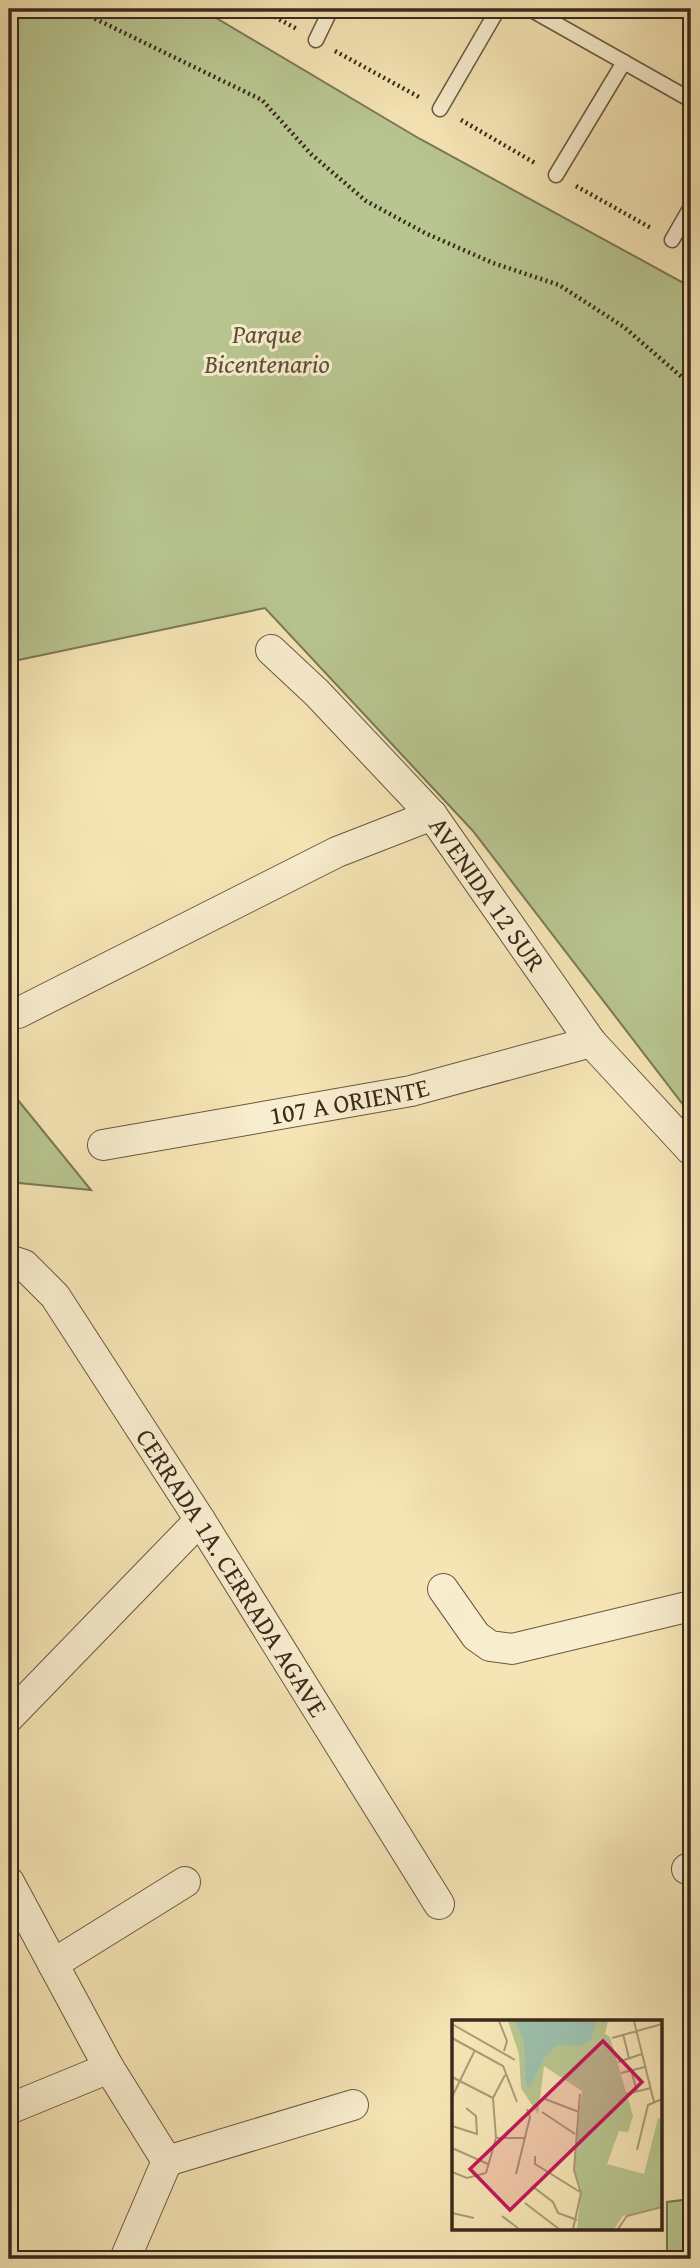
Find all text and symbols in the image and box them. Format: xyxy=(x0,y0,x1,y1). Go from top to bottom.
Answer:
park label: Parque Bicentenario xyxy=(203,314,330,383)
street label: AVENIDA 12 SUR xyxy=(420,808,556,979)
street label: 107 A ORIENTE xyxy=(266,1067,433,1134)
street label: CERRADA 1A. CERRADA AGAVE xyxy=(127,1421,338,1724)
inset map xyxy=(452,2020,662,2230)

